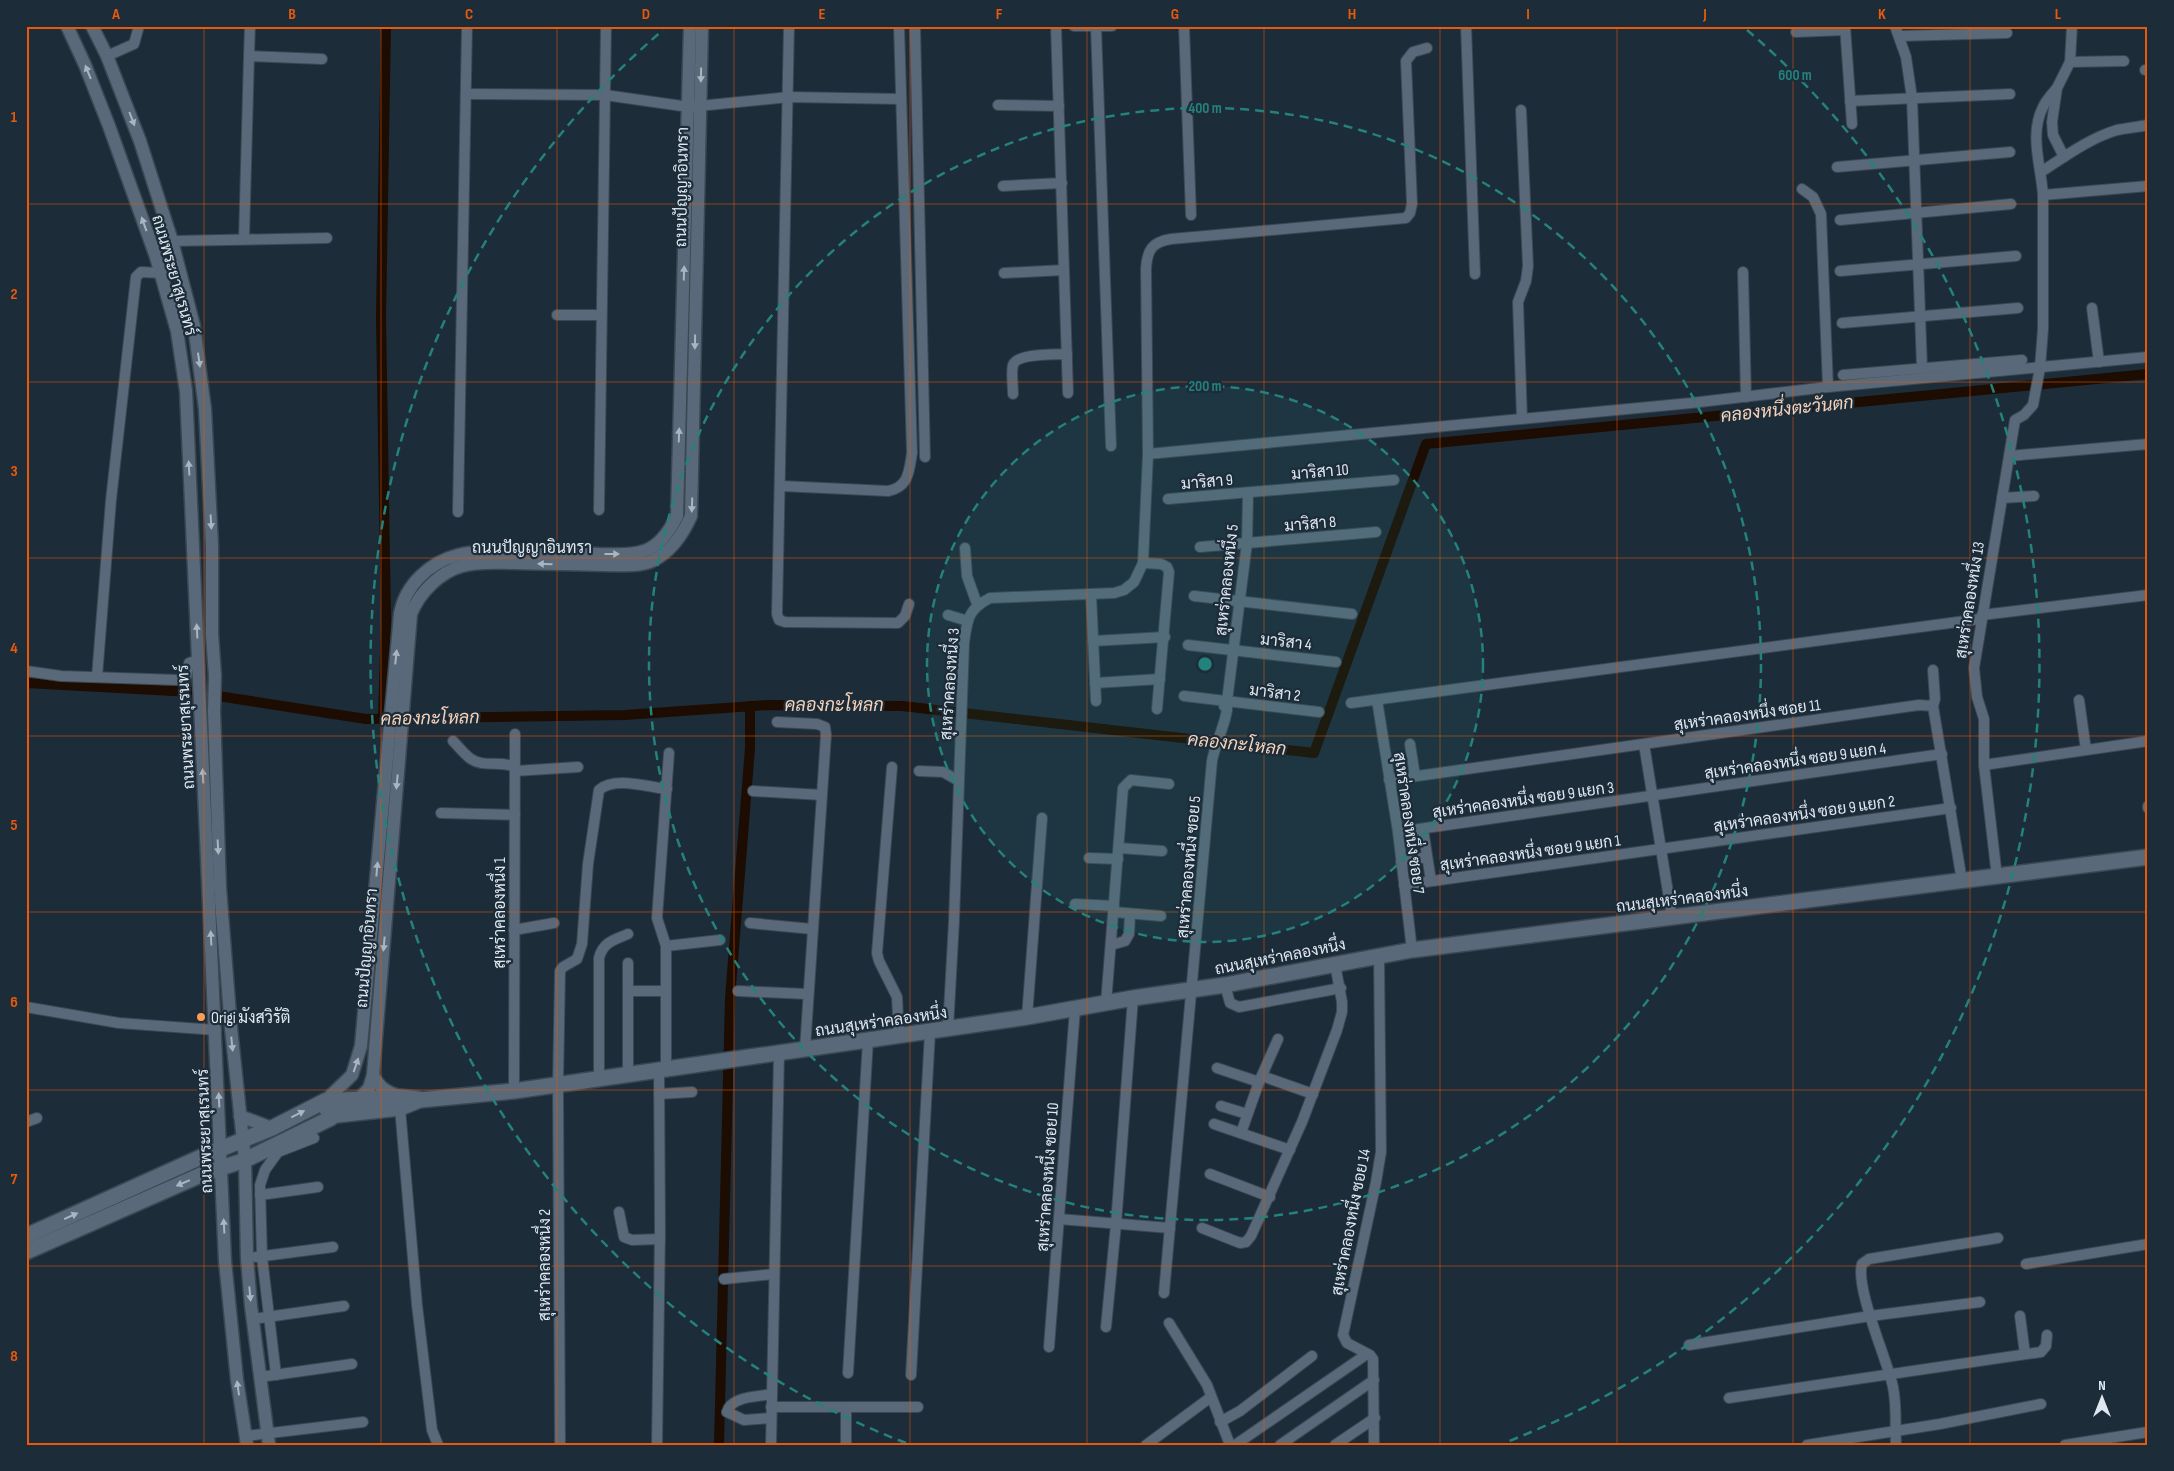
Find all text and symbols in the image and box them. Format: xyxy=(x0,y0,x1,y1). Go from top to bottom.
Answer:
text: A xyxy=(111,5,120,24)
text: B xyxy=(288,5,296,24)
text: C xyxy=(465,5,473,24)
text: D xyxy=(642,5,650,24)
text: E xyxy=(819,5,826,24)
text: F xyxy=(996,5,1003,24)
text: G xyxy=(1171,5,1179,24)
text: H xyxy=(1348,5,1356,24)
text: I xyxy=(1526,5,1530,24)
text: J xyxy=(1702,5,1707,24)
text: K xyxy=(1878,5,1886,24)
text: L xyxy=(2055,5,2062,24)
one-way arrow xyxy=(83,64,91,79)
text: 600 m xyxy=(1778,66,1812,85)
one-way arrow xyxy=(697,67,705,83)
text: 400 m xyxy=(1188,99,1222,118)
text: 1 xyxy=(11,108,18,127)
one-way arrow xyxy=(129,112,136,127)
street label: ถนนปัญญาอินทรา xyxy=(671,127,693,247)
street label: ถนนพระยาสุเรนทร์ xyxy=(146,212,204,339)
one-way arrow xyxy=(140,216,148,231)
one-way arrow xyxy=(680,264,688,280)
text: 2 xyxy=(10,285,18,304)
one-way arrow xyxy=(691,335,699,351)
one-way arrow xyxy=(195,352,203,368)
text: 200 m xyxy=(1188,377,1222,396)
water label: คลองหนึ่งตะวันตก xyxy=(1719,386,1855,427)
one-way arrow xyxy=(675,427,683,443)
one-way arrow xyxy=(185,460,193,476)
street label: มาริสา 10 xyxy=(1290,460,1350,484)
text: 3 xyxy=(10,462,18,481)
street label: มาริสา 9 xyxy=(1180,470,1234,494)
one-way arrow xyxy=(687,497,695,513)
street label: มาริสา 8 xyxy=(1283,512,1337,536)
one-way arrow xyxy=(207,514,215,530)
street label: สุเหร่าคลองหนึ่ง 5 xyxy=(1206,523,1244,637)
street label: ถนนปัญญาอินทรา xyxy=(472,538,592,558)
street label: สุเหร่าคลองหนึ่ง 13 xyxy=(1946,540,1990,660)
one-way arrow xyxy=(604,550,620,558)
one-way arrow xyxy=(537,560,553,568)
one-way arrow xyxy=(192,622,200,638)
street label: สุเหร่าคลองหนึ่ง 3 xyxy=(931,627,965,741)
street label: มาริสา 4 xyxy=(1259,629,1313,655)
text: 4 xyxy=(10,639,18,658)
one-way arrow xyxy=(392,648,400,664)
centre of rings xyxy=(1196,655,1214,673)
street label: ถนนพระยาสุเรนทร์ xyxy=(170,664,200,790)
street label: มาริสา 2 xyxy=(1248,680,1302,706)
street label: สุเหร่าคลองหนึ่ง ซอย 11 xyxy=(1672,690,1822,736)
water label: คลองกะโหลก xyxy=(784,692,884,716)
water label: คลองกะโหลก xyxy=(380,704,480,730)
water label: คลองกะโหลก xyxy=(1187,726,1288,760)
street label: สุเหร่าคลองหนึ่ง ซอย 9 แยก 4 xyxy=(1702,733,1888,785)
street label: สุเหร่าคลองหนึ่ง ซอย 7 xyxy=(1388,750,1434,896)
one-way arrow xyxy=(199,767,207,783)
street label: สุเหร่าคลองหนึ่ง ซอย 9 แยก 3 xyxy=(1430,772,1615,824)
one-way arrow xyxy=(393,775,401,791)
street label: สุเหร่าคลองหนึ่ง ซอย 9 แยก 2 xyxy=(1711,786,1896,838)
street label: สุเหร่าคลองหนึ่ง ซอย 5 xyxy=(1168,795,1206,939)
text: 5 xyxy=(10,816,18,835)
street label: สุเหร่าคลองหนึ่ง ซอย 9 แยก 1 xyxy=(1438,825,1622,877)
one-way arrow xyxy=(214,840,222,856)
street label: สุเหร่าคลองหนึ่ง 1 xyxy=(485,857,511,969)
one-way arrow xyxy=(373,860,381,876)
street label: ถนนสุเหร่าคลองหนึ่ง xyxy=(1614,876,1749,918)
street label: ถนนปัญญาอินทรา xyxy=(352,887,382,1009)
one-way arrow xyxy=(207,930,215,946)
street label: ถนนสุเหร่าคลองหนึ่ง xyxy=(1212,930,1347,980)
one-way arrow xyxy=(379,937,387,953)
text: 6 xyxy=(10,993,18,1012)
street label: ถนนสุเหร่าคลองหนึ่ง xyxy=(813,998,948,1042)
place label: Origi มังสวิรัติ xyxy=(211,1007,290,1028)
marker: Origi มังสวิรัติ xyxy=(195,1011,207,1023)
one-way arrow xyxy=(228,1037,236,1053)
one-way arrow xyxy=(352,1057,360,1072)
street label: ถนนพระยาสุเรนทร์ xyxy=(190,1068,218,1194)
one-way arrow xyxy=(215,1092,223,1108)
street label: สุเหร่าคลองหนึ่ง ซอย 10 xyxy=(1028,1102,1064,1252)
one-way arrow xyxy=(291,1110,306,1119)
street label: สุเหร่าคลองหนึ่ง ซอย 14 xyxy=(1322,1146,1376,1297)
text: 7 xyxy=(11,1170,18,1189)
one-way arrow xyxy=(176,1179,190,1187)
street label: สุเหร่าคลองหนึ่ง 2 xyxy=(530,1209,556,1321)
one-way arrow xyxy=(64,1212,78,1220)
one-way arrow xyxy=(219,1218,227,1234)
one-way arrow xyxy=(247,1286,255,1302)
text: 8 xyxy=(10,1347,18,1366)
north arrow xyxy=(2076,1374,2126,1424)
text: N xyxy=(2098,1377,2106,1394)
one-way arrow xyxy=(234,1380,242,1396)

